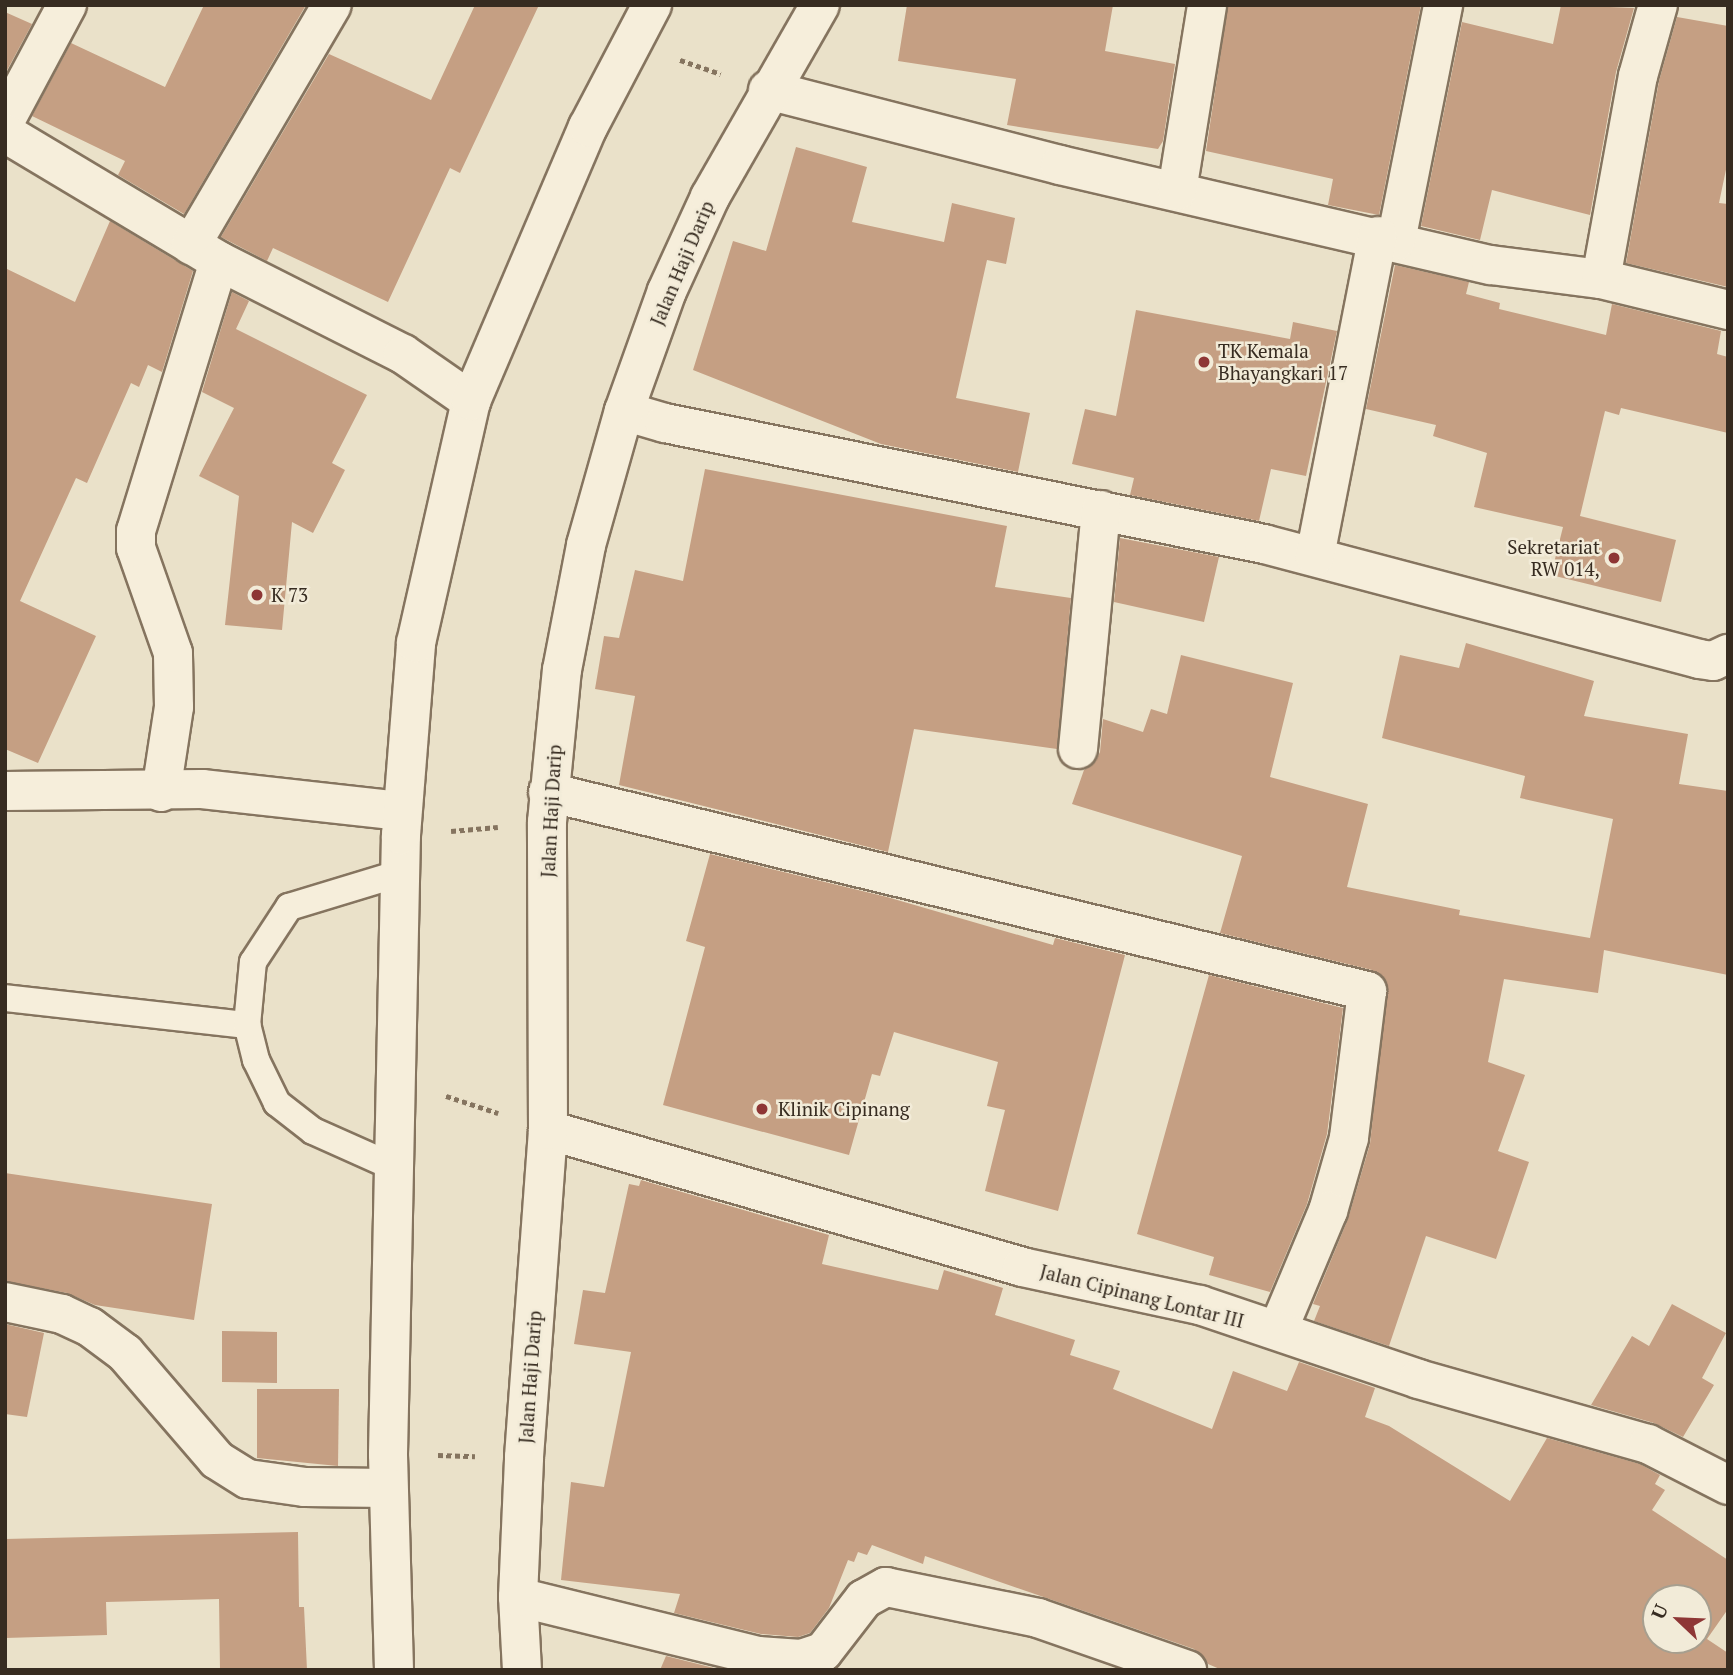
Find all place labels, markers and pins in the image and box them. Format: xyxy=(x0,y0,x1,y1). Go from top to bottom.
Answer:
place label: TK Kemala Bhayangkari 17 xyxy=(1218,340,1348,384)
marker: TK Kemala Bhayangkari 17 xyxy=(1196,354,1212,370)
place label: Sekretariat RW 014, xyxy=(1507,536,1600,580)
marker: Sekretariat RW 014, xyxy=(1606,550,1622,566)
place label: K 73 xyxy=(271,584,308,606)
marker: K 73 xyxy=(249,587,265,603)
place label: Klinik Cipinang xyxy=(778,1098,910,1120)
marker: Klinik Cipinang xyxy=(752,1099,772,1119)

